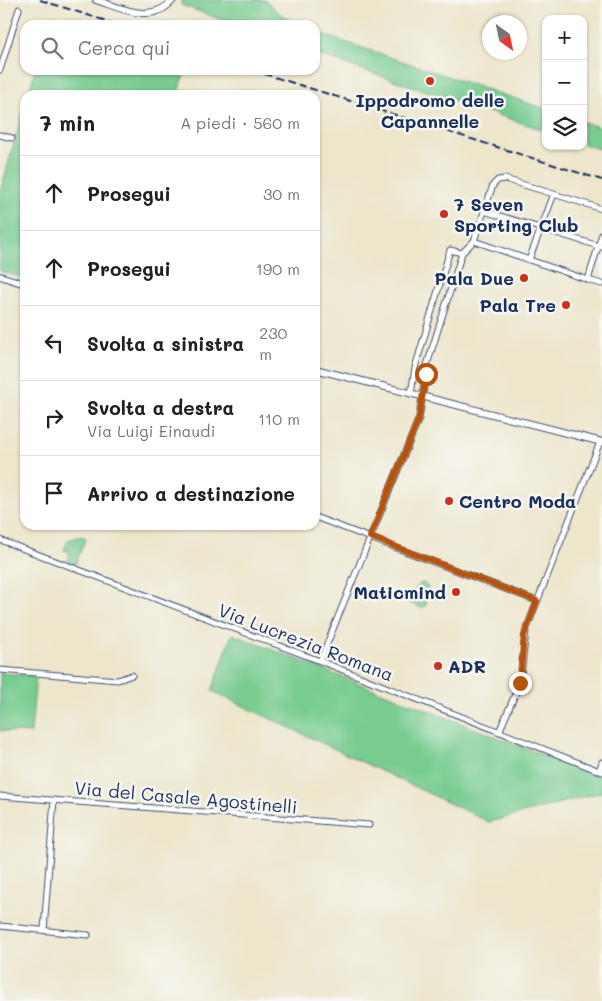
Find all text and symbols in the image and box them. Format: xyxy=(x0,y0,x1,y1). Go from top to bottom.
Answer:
north arrow xyxy=(482,15,527,60)
map controls xyxy=(542,15,587,150)
button: + xyxy=(542,15,587,60)
search box xyxy=(20,20,320,75)
icon: search xyxy=(38,34,66,62)
text: Cerca qui xyxy=(78,35,170,60)
button: − xyxy=(542,60,587,105)
marker: Ippodromo delle Capannelle xyxy=(424,75,436,87)
place label: Ippodromo delle Capannelle xyxy=(356,88,505,133)
button: layers xyxy=(542,105,587,150)
text: 7 min xyxy=(40,109,95,136)
text: A piedi · 560 m xyxy=(180,112,300,133)
icon: ahead xyxy=(40,179,68,207)
text: Prosegui xyxy=(87,181,171,206)
text: 30 m xyxy=(263,183,300,204)
place label: 7 Seven Sporting Club xyxy=(454,192,579,237)
marker: 7 Seven Sporting Club xyxy=(438,208,450,220)
icon: ahead xyxy=(40,254,68,282)
text: Prosegui xyxy=(87,256,171,281)
text: 190 m xyxy=(256,258,300,279)
place label: Pala Due xyxy=(434,266,514,290)
marker: Pala Due xyxy=(518,272,530,284)
place label: Pala Tre xyxy=(480,293,556,317)
marker: Pala Tre xyxy=(560,299,572,311)
text: 230 m xyxy=(259,322,287,364)
icon: left xyxy=(40,329,68,357)
text: Svolta a sinistra xyxy=(87,331,244,356)
route start xyxy=(415,363,438,386)
text: Svolta a destra xyxy=(87,395,234,420)
icon: right xyxy=(40,404,68,432)
text: 110 m xyxy=(258,408,300,429)
text: Via Luigi Einaudi xyxy=(87,420,215,441)
icon: arrive xyxy=(40,479,68,507)
text: Arrivo a destinazione xyxy=(87,481,295,506)
place label: Centro Moda xyxy=(459,489,576,513)
marker: Centro Moda xyxy=(443,495,455,507)
place label: Maticmind xyxy=(353,580,446,604)
marker: Maticmind xyxy=(450,586,462,598)
street label: Via Lucrezia Romana xyxy=(215,598,397,686)
place label: ADR xyxy=(448,654,486,678)
marker: ADR xyxy=(432,660,444,672)
route end xyxy=(509,672,532,695)
street label: Via del Casale Agostinelli xyxy=(74,775,298,819)

